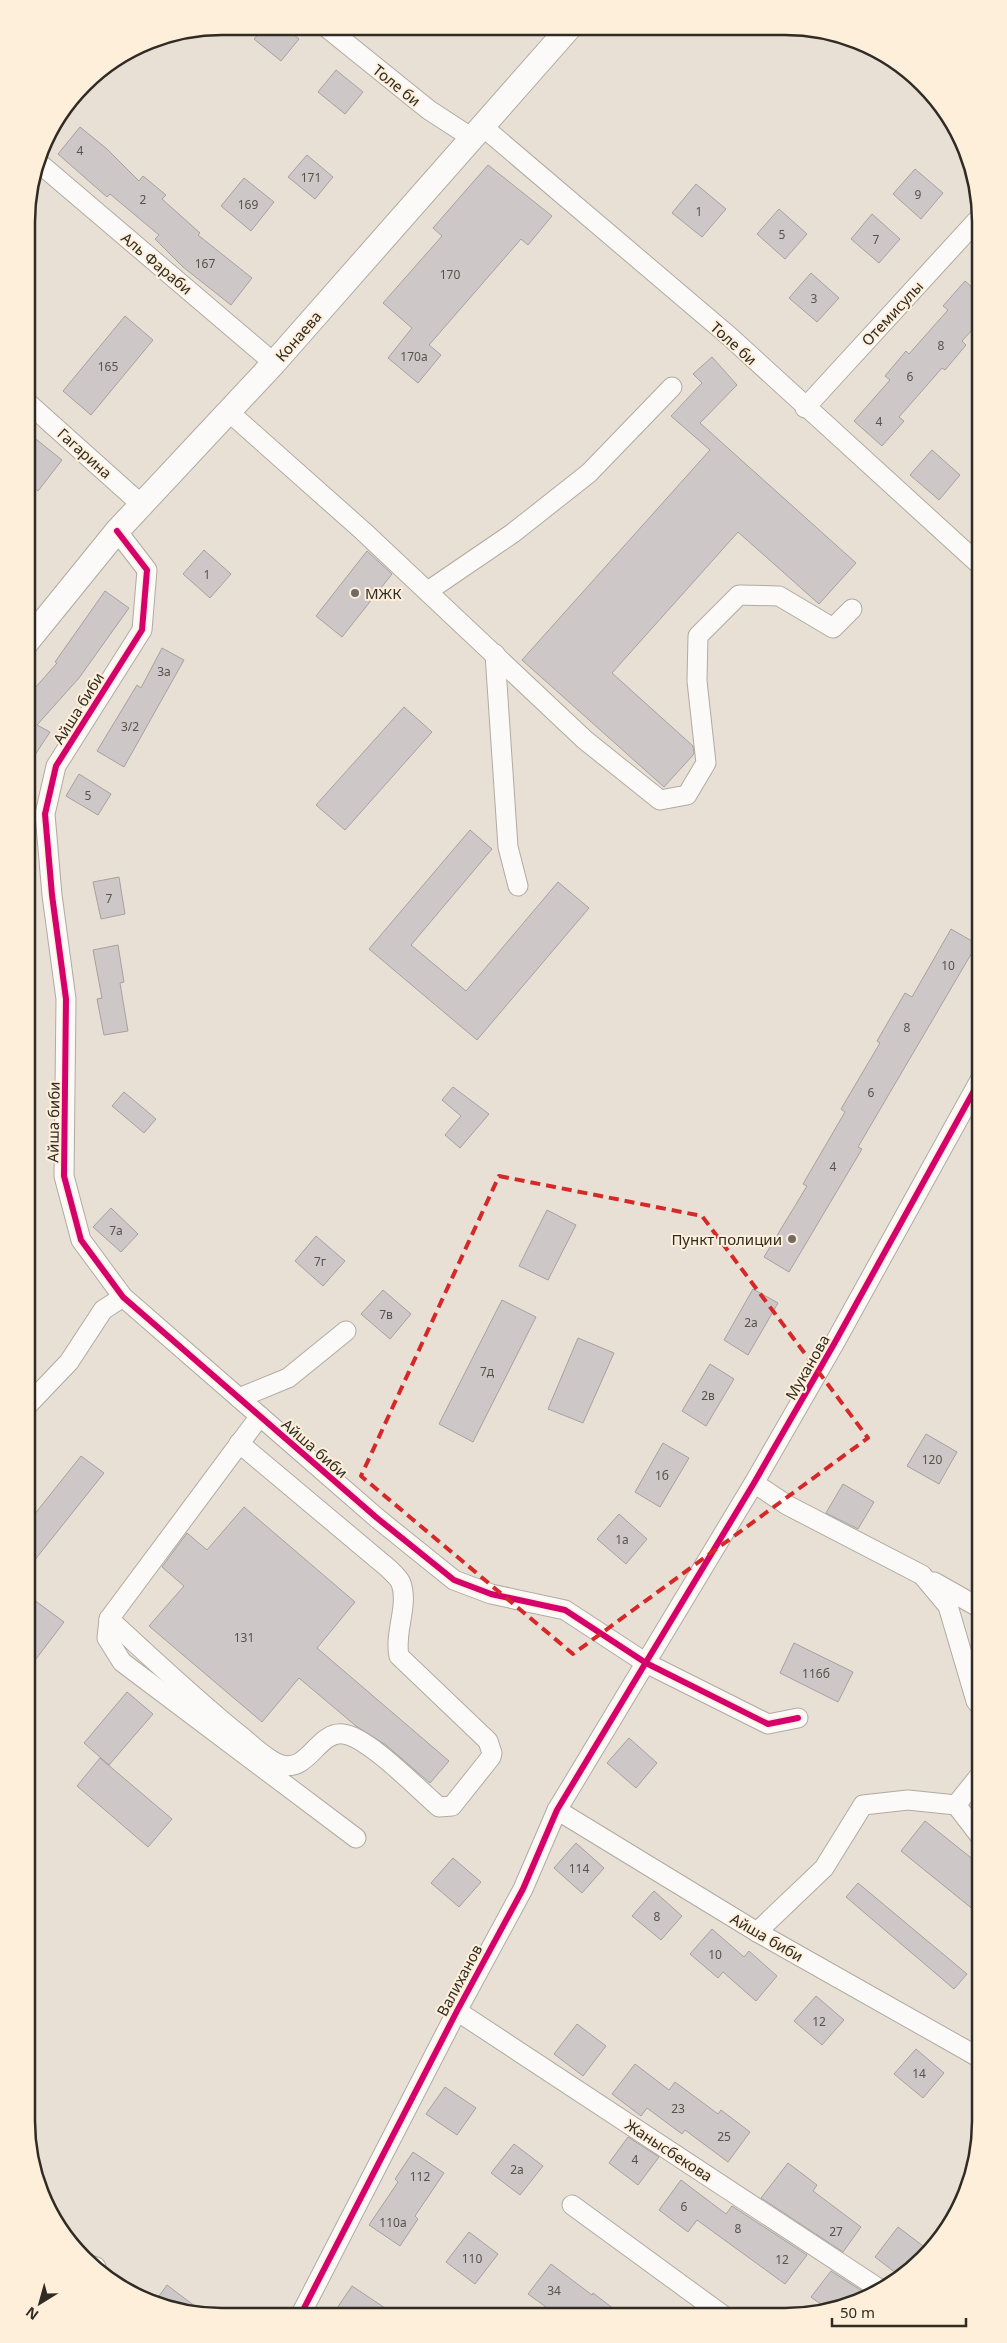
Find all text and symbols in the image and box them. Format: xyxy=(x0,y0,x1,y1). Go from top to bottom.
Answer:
street label: Толе би xyxy=(369,60,425,110)
house number: 4 xyxy=(77,142,84,159)
house number: 171 xyxy=(301,169,321,186)
house number: 9 xyxy=(915,186,922,203)
house number: 2 xyxy=(140,191,147,208)
house number: 169 xyxy=(238,196,258,213)
house number: 1 xyxy=(696,203,702,220)
house number: 5 xyxy=(779,226,786,243)
street label: Аль Фараби xyxy=(117,227,197,299)
house number: 7 xyxy=(873,231,880,248)
house number: 167 xyxy=(195,255,215,272)
house number: 170 xyxy=(440,266,460,283)
street label: Отемисулы xyxy=(857,276,927,350)
house number: 3 xyxy=(811,290,818,307)
street label: Конаева xyxy=(271,307,325,365)
street label: Толе би xyxy=(707,317,761,369)
house number: 8 xyxy=(938,337,945,354)
house number: 170а xyxy=(400,348,428,365)
house number: 165 xyxy=(98,358,118,375)
house number: 6 xyxy=(907,368,914,385)
house number: 4 xyxy=(876,413,883,430)
street label: Гагарина xyxy=(54,423,116,483)
house number: 1 xyxy=(204,566,210,583)
place label: МЖК xyxy=(365,583,402,603)
marker: МЖК xyxy=(349,587,361,599)
house number: 3а xyxy=(157,663,171,680)
street label: Айша биби xyxy=(48,668,108,748)
house number: 3/2 xyxy=(121,718,139,735)
house number: 5 xyxy=(85,787,92,804)
house number: 7 xyxy=(106,890,113,907)
house number: 10 xyxy=(941,957,955,974)
house number: 8 xyxy=(904,1019,911,1036)
street label: Айша биби xyxy=(42,1081,64,1163)
house number: 6 xyxy=(868,1084,875,1101)
house number: 4 xyxy=(830,1158,837,1175)
house number: 7а xyxy=(109,1222,123,1239)
place label: Пункт полиции xyxy=(671,1229,782,1249)
marker: Пункт полиции xyxy=(786,1233,798,1245)
house number: 7г xyxy=(314,1253,326,1270)
house number: 7в xyxy=(379,1306,393,1323)
house number: 2а xyxy=(744,1314,758,1331)
street label: Муканова xyxy=(780,1331,834,1403)
house number: 7д xyxy=(480,1363,495,1380)
house number: 2в xyxy=(701,1387,715,1404)
street label: Айша биби xyxy=(278,1414,352,1482)
house number: 120 xyxy=(922,1451,942,1468)
house number: 1б xyxy=(655,1467,669,1484)
house number: 1а xyxy=(615,1531,629,1548)
house number: 131 xyxy=(234,1629,254,1646)
house number: 116б xyxy=(802,1665,830,1682)
house number: 114 xyxy=(569,1860,589,1877)
house number: 8 xyxy=(654,1908,661,1925)
street label: Айша биби xyxy=(727,1908,807,1966)
street label: Валиханов xyxy=(432,1941,486,2019)
house number: 10 xyxy=(708,1946,722,1963)
house number: 12 xyxy=(812,2013,826,2030)
house number: 14 xyxy=(912,2065,926,2082)
house number: 23 xyxy=(671,2100,685,2117)
street label: Жанысбекова xyxy=(621,2114,717,2186)
house number: 25 xyxy=(717,2128,731,2145)
house number: 4 xyxy=(632,2151,639,2168)
house number: 2а xyxy=(510,2161,524,2178)
house number: 112 xyxy=(410,2168,430,2185)
house number: 6 xyxy=(681,2198,688,2215)
house number: 110а xyxy=(379,2214,407,2231)
house number: 8 xyxy=(735,2220,742,2237)
house number: 27 xyxy=(829,2223,843,2240)
house number: 110 xyxy=(462,2250,482,2267)
house number: 12 xyxy=(775,2251,789,2268)
north arrow xyxy=(15,2278,65,2328)
house number: 34 xyxy=(547,2282,561,2299)
scale bar xyxy=(832,2296,966,2328)
text: 50 m xyxy=(840,2302,875,2322)
text: N xyxy=(22,2303,42,2325)

